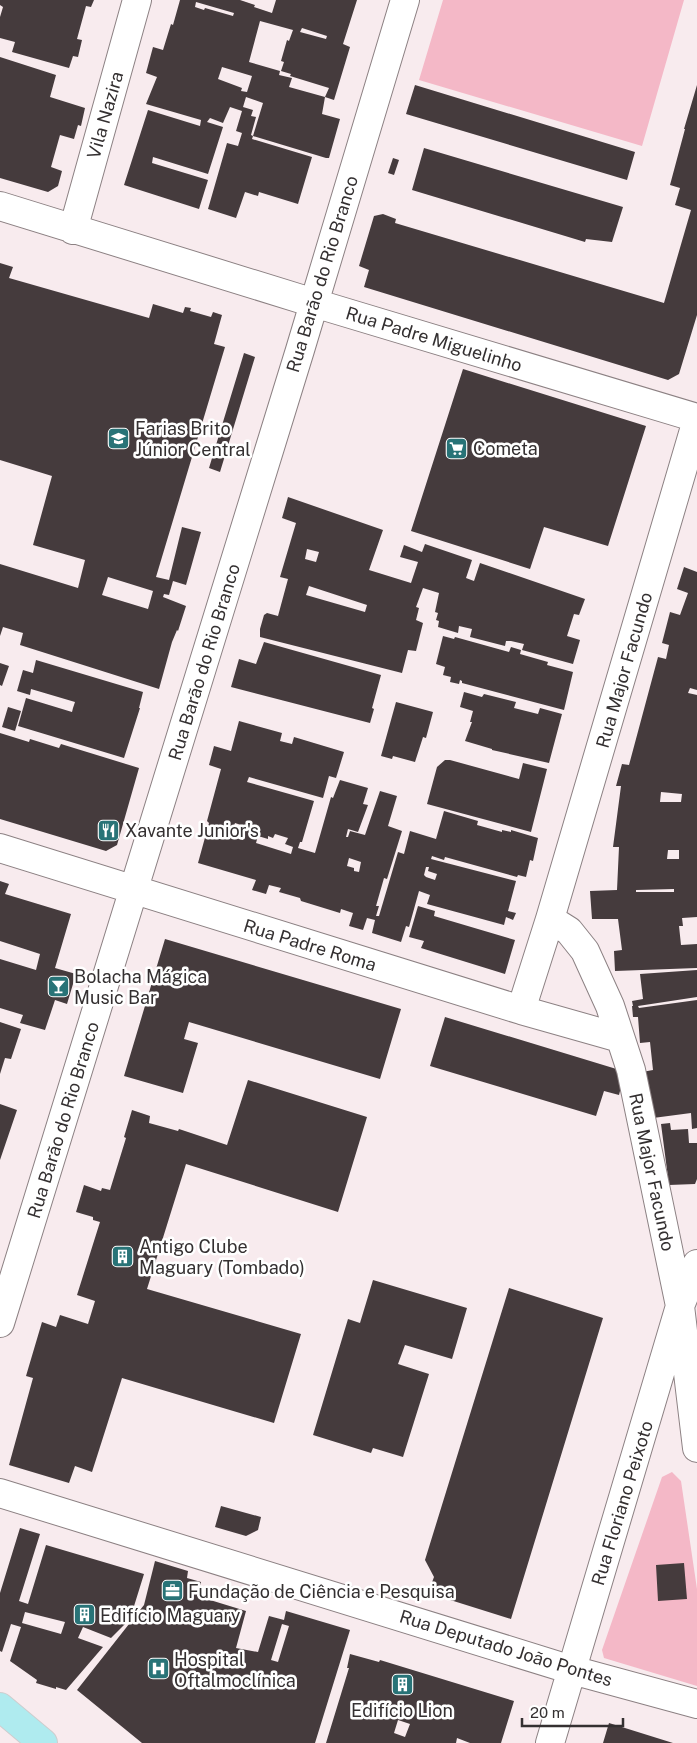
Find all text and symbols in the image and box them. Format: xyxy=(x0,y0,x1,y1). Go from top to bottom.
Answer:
street label: Vila Nazira xyxy=(83,69,127,161)
street label: Rua Barão do Rio Branco xyxy=(282,173,362,375)
street label: Rua Padre Miguelinho xyxy=(343,302,525,376)
place label: Farias Brito Júnior Central xyxy=(135,418,251,460)
school or university icon: Farias Brito Júnior Central xyxy=(107,426,131,450)
supermarket icon: Cometa xyxy=(445,436,469,460)
place label: Cometa xyxy=(473,438,538,459)
street label: Rua Barão do Rio Branco xyxy=(164,561,244,763)
street label: Rua Major Facundo xyxy=(592,590,656,750)
restaurant icon: Xavante Junior's xyxy=(97,818,121,842)
place label: Xavante Junior's xyxy=(125,820,259,841)
street label: Rua Padre Roma xyxy=(241,915,379,975)
place label: Bolacha Mágica Music Bar xyxy=(74,966,207,1008)
bar icon: Bolacha Mágica Music Bar xyxy=(46,974,70,998)
street label: Rua Barão do Rio Branco xyxy=(23,1019,103,1221)
street label: Rua Major Facundo xyxy=(625,1091,679,1253)
place label: Antigo Clube Maguary (Tombado) xyxy=(139,1236,305,1278)
building icon: Antigo Clube Maguary (Tombado) xyxy=(111,1244,135,1268)
street label: Rua Floriano Peixoto xyxy=(587,1418,657,1588)
office icon: Fundação de Ciência e Pesquisa xyxy=(160,1579,184,1603)
place label: Fundação de Ciência e Pesquisa xyxy=(188,1581,455,1602)
building icon: Edifício Maguary xyxy=(72,1603,96,1627)
place label: Edifício Maguary xyxy=(100,1605,241,1626)
street label: Rua Deputado João Pontes xyxy=(397,1606,615,1690)
place label: Hospital Oftalmoclínica xyxy=(174,1649,296,1691)
hospital icon: Hospital Oftalmoclínica xyxy=(146,1657,170,1681)
building icon: Edifício Lion xyxy=(390,1673,414,1697)
scale bar xyxy=(522,1696,623,1728)
place label: Edifício Lion xyxy=(351,1700,453,1721)
text: 20 m xyxy=(530,1704,565,1721)

